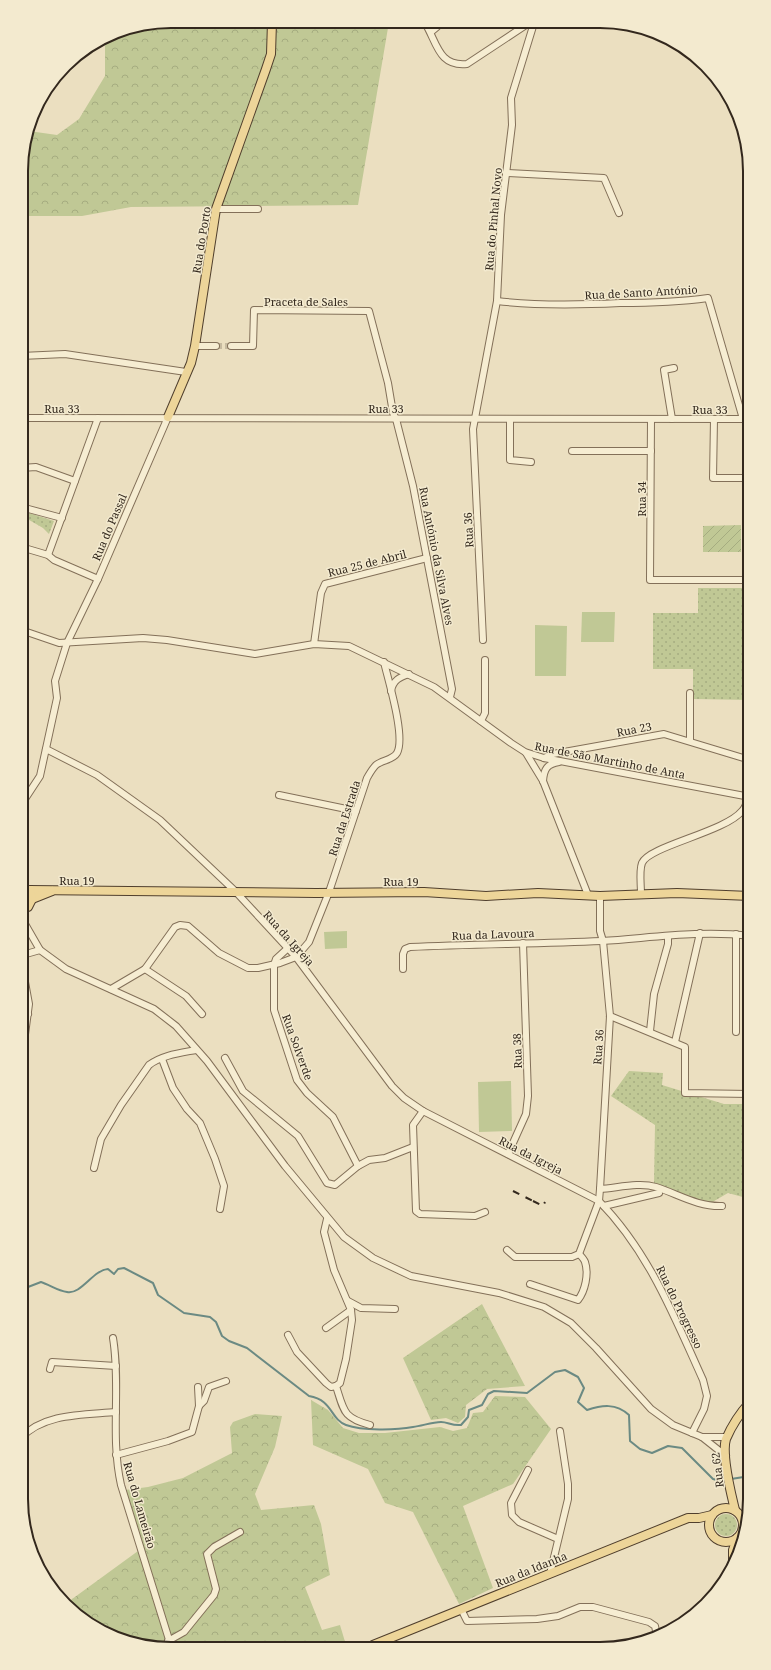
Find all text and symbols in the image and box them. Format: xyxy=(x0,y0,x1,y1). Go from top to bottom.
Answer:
street label: Rua do Pinhal Novo xyxy=(481,167,505,271)
street label: Rua do Porto xyxy=(188,205,214,275)
street label: Rua de Santo António xyxy=(584,282,698,302)
street label: Praceta de Sales xyxy=(264,294,348,309)
street label: Rua 33 xyxy=(44,401,80,416)
street label: Rua 33 xyxy=(368,401,404,416)
street label: Rua 33 xyxy=(692,402,728,417)
street label: Rua 34 xyxy=(634,481,649,517)
street label: Rua António da Silva Alves xyxy=(416,486,458,627)
street label: Rua do Passal xyxy=(88,491,130,563)
street label: Rua 36 xyxy=(460,512,476,548)
street label: Rua 25 de Abril xyxy=(326,546,408,580)
street label: Rua 23 xyxy=(615,718,653,740)
street label: Rua de São Martinho de Anta xyxy=(534,738,686,782)
street label: Rua da Estrada xyxy=(325,778,363,858)
street label: Rua 19 xyxy=(59,873,95,888)
street label: Rua 19 xyxy=(383,874,419,889)
street label: Rua da Igreja xyxy=(260,907,318,969)
street label: Rua da Lavoura xyxy=(451,925,535,943)
street label: Rua Solverde xyxy=(279,1012,317,1082)
street label: Rua 36 xyxy=(589,1029,607,1065)
street label: Rua 38 xyxy=(509,1033,525,1069)
street label: Rua da Igreja xyxy=(497,1133,565,1177)
street label: Rua do Progresso xyxy=(653,1263,707,1351)
street label: Rua 62 xyxy=(707,1451,727,1489)
street label: Rua do Lameirão xyxy=(120,1460,160,1550)
street label: Rua da Idanha xyxy=(493,1548,569,1590)

